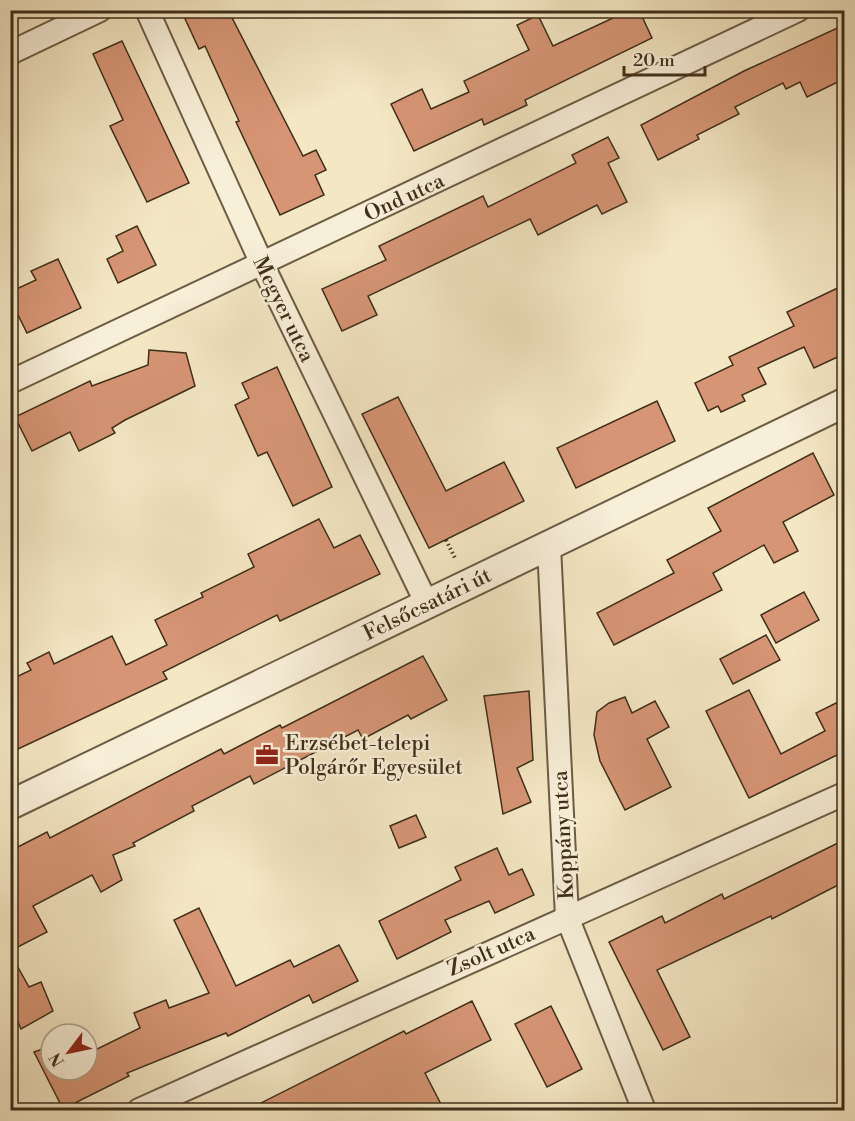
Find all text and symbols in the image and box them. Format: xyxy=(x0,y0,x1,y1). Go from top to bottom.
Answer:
scale bar xyxy=(624,39,705,77)
text: 20 m xyxy=(633,49,675,72)
street label: Ond utca xyxy=(360,168,449,228)
street label: Megyer utca xyxy=(246,252,320,367)
street label: Felsőcsatári út xyxy=(359,562,496,647)
place label: Erzsébet-telepi Polgárőr Egyesület xyxy=(285,731,463,781)
office icon: Erzsébet-telepi Polgárőr Egyesület xyxy=(254,742,280,768)
street label: Koppány utca xyxy=(548,769,580,900)
street label: Zsolt utca xyxy=(444,921,540,983)
north arrow xyxy=(39,1022,99,1082)
text: N xyxy=(45,1048,69,1070)

